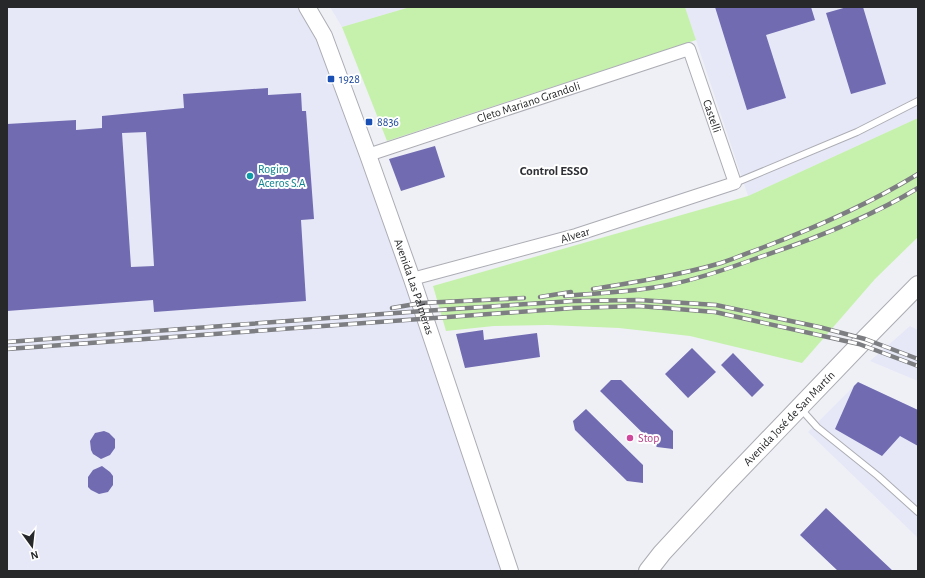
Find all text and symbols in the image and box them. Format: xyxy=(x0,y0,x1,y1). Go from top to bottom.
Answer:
place label: 1928 xyxy=(339,73,360,85)
marker: 1928 xyxy=(326,74,336,84)
street label: Cleto Mariano Grandoli xyxy=(475,79,582,125)
street label: Castelli xyxy=(701,98,723,134)
place label: 8836 xyxy=(377,116,399,128)
marker: 8836 xyxy=(364,117,374,127)
place label: Rogiro Aceros S.A xyxy=(258,163,306,189)
district label: Control ESSO xyxy=(520,165,589,178)
marker: Rogiro Aceros S.A xyxy=(245,171,255,181)
street label: Alvear xyxy=(559,225,591,245)
street label: Avenida Las Palmeras xyxy=(392,237,436,336)
street label: Avenida José de San Martín xyxy=(741,369,837,468)
place label: Stop xyxy=(638,432,659,444)
marker: Stop xyxy=(625,433,635,443)
north arrow xyxy=(12,526,52,566)
text: N xyxy=(29,549,40,561)

